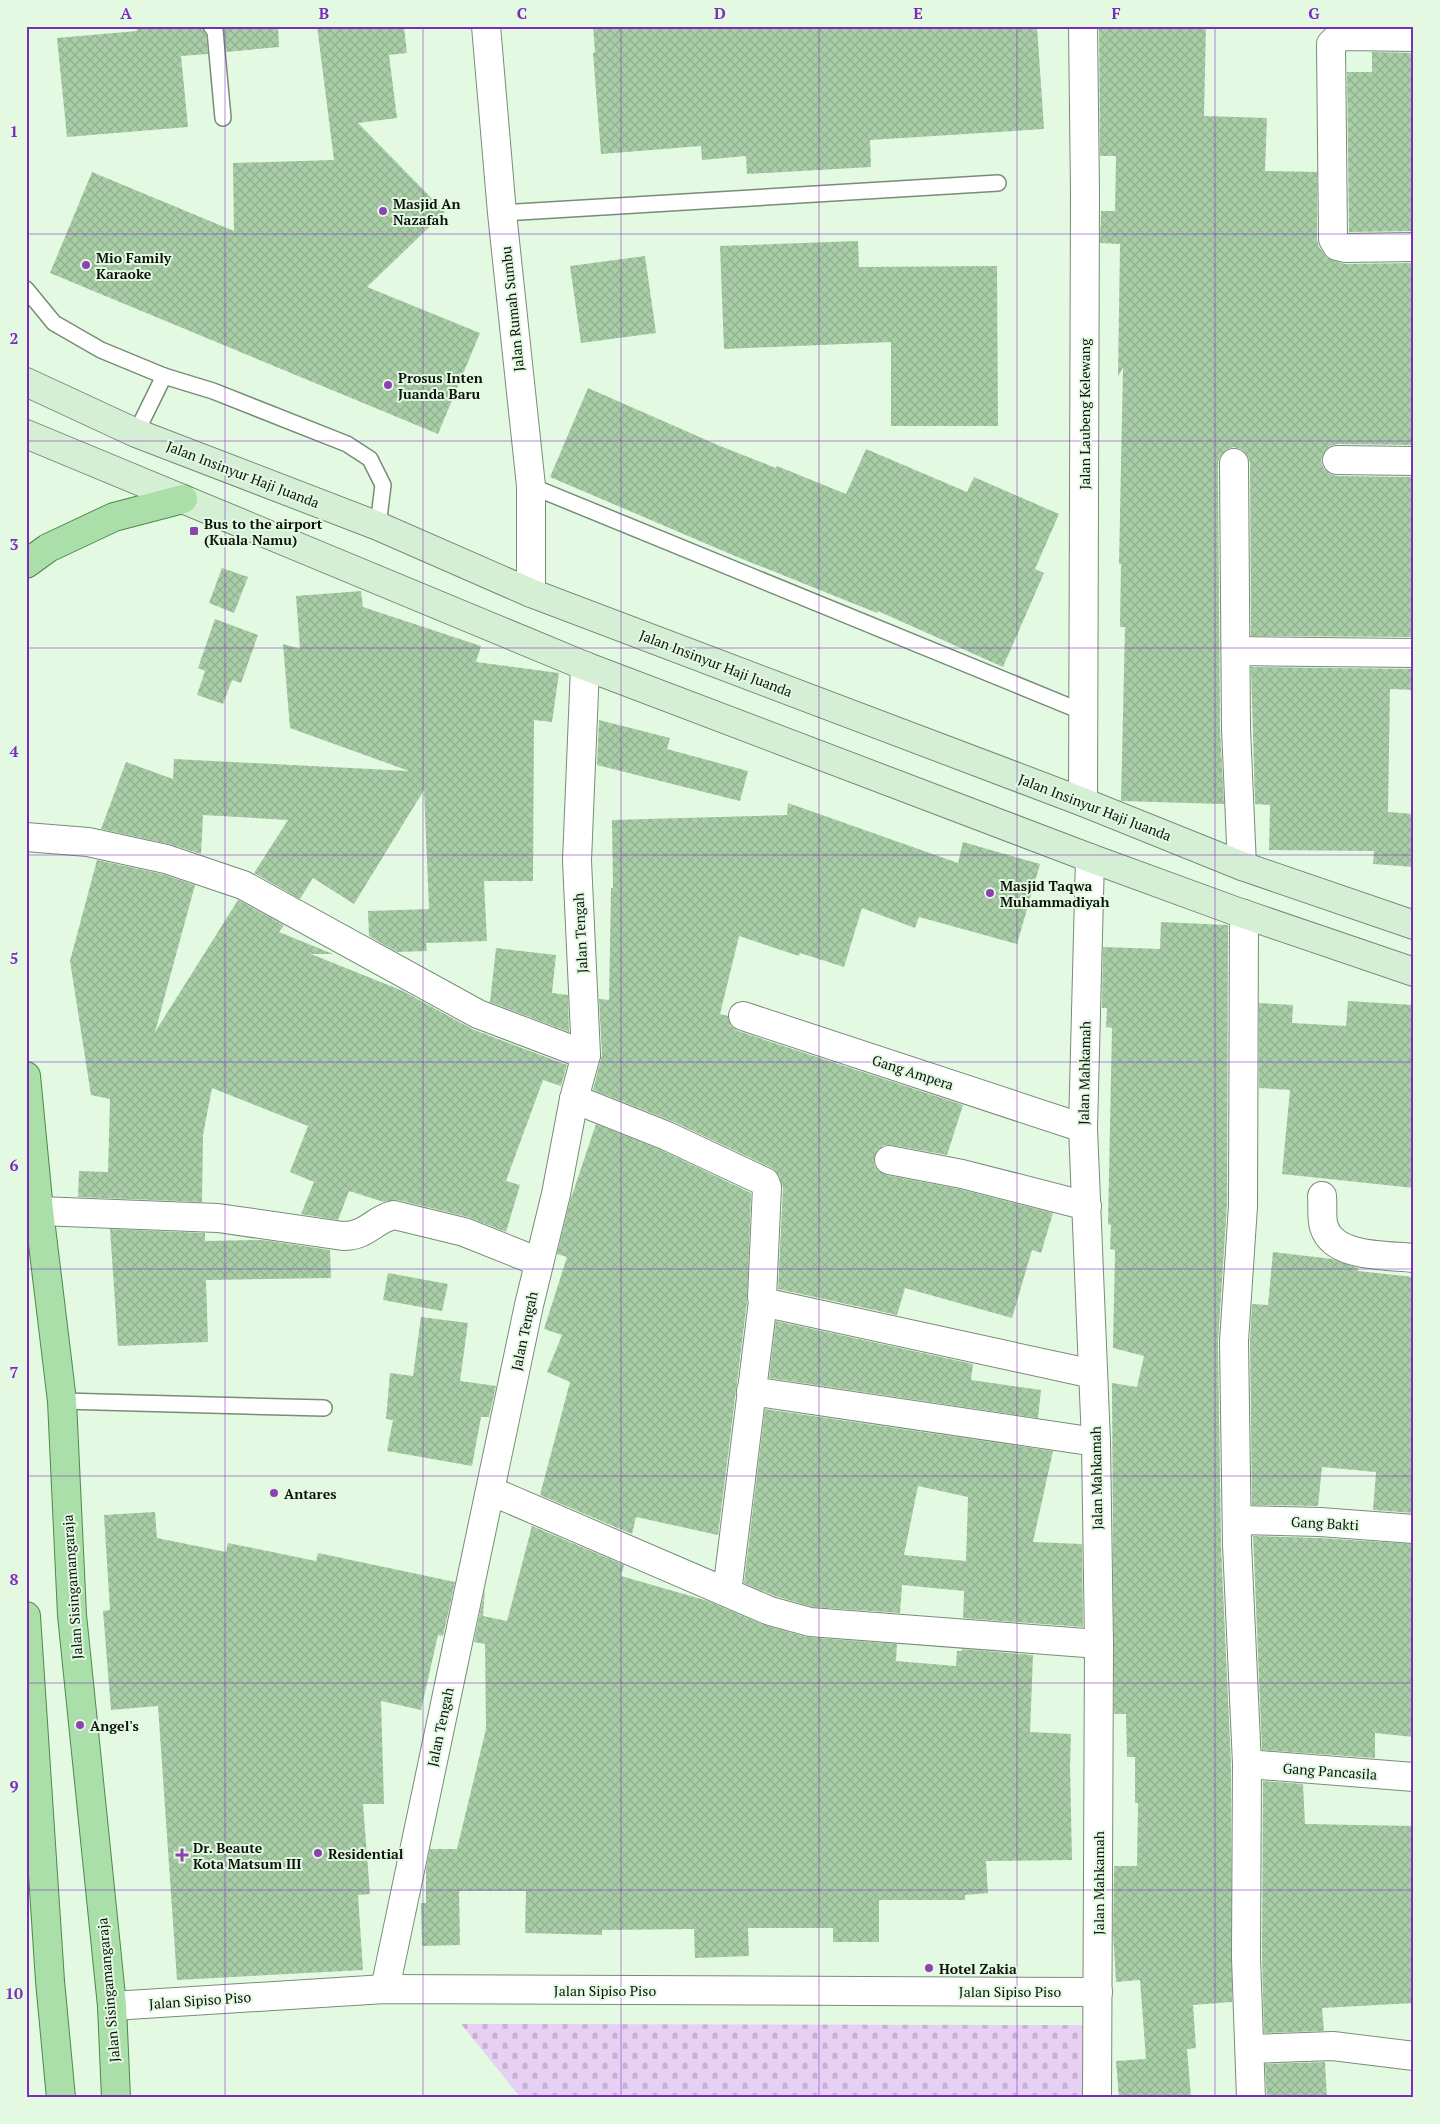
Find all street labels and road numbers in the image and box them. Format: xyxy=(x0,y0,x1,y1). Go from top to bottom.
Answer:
street label: Jalan Rumah Sumbu xyxy=(496,245,528,373)
street label: Jalan Laubeng Kelewang xyxy=(1075,338,1094,490)
street label: Jalan Insinyur Haji Juanda xyxy=(164,436,322,512)
street label: Jalan Insinyur Haji Juanda xyxy=(637,625,795,701)
street label: Jalan Insinyur Haji Juanda xyxy=(1016,769,1174,845)
street label: Jalan Tengah xyxy=(568,892,592,974)
street label: Jalan Mahkamah xyxy=(1074,1021,1094,1125)
street label: Gang Ampera xyxy=(870,1050,956,1094)
street label: Jalan Tengah xyxy=(506,1290,542,1372)
street label: Jalan Mahkamah xyxy=(1086,1426,1106,1530)
street label: Gang Bakti xyxy=(1290,1512,1360,1534)
street label: Jalan Sisingamangaraja xyxy=(57,1514,87,1660)
street label: Jalan Tengah xyxy=(422,1686,458,1768)
street label: Gang Pancasila xyxy=(1282,1758,1378,1784)
street label: Jalan Mahkamah xyxy=(1089,1831,1108,1935)
street label: Jalan Sisingamangaraja xyxy=(92,1917,124,2063)
street label: Jalan Sipiso Piso xyxy=(554,1981,656,2000)
street label: Jalan Sipiso Piso xyxy=(959,1982,1061,2001)
street label: Jalan Sipiso Piso xyxy=(148,1987,252,2013)

